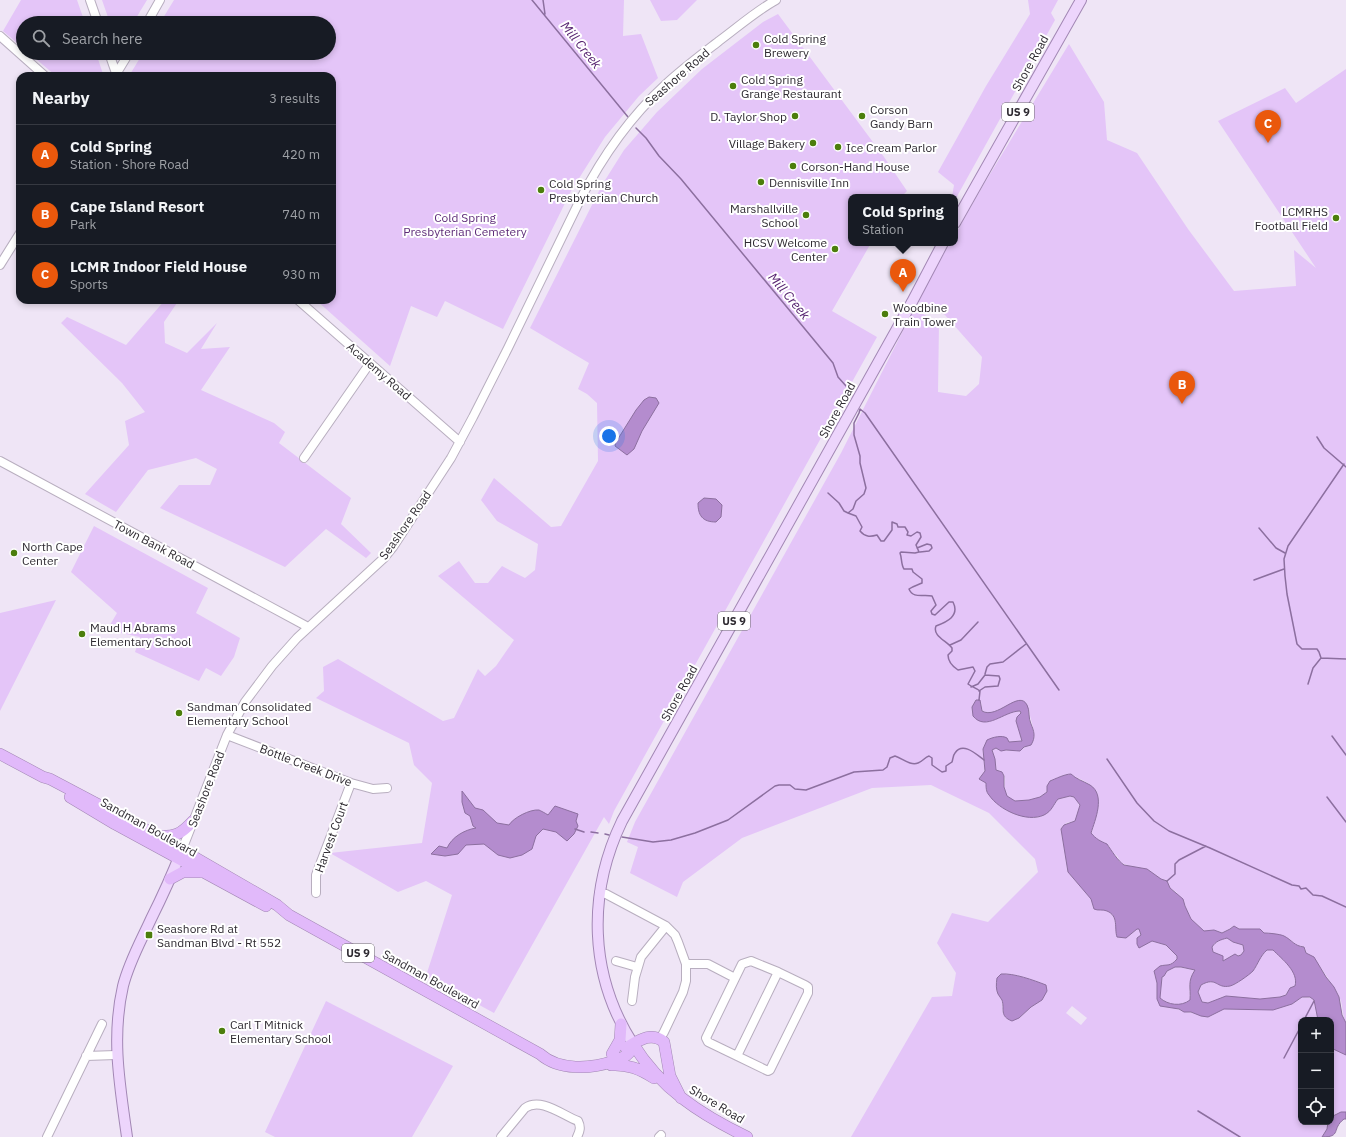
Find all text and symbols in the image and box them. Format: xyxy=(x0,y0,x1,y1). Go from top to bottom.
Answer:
search box xyxy=(16,16,336,60)
water label: Mill Creek xyxy=(557,18,605,72)
icon: search xyxy=(30,27,52,49)
text: Search here xyxy=(62,29,142,48)
place label: Cold Spring Brewery xyxy=(764,31,826,60)
street label: Shore Road xyxy=(1008,32,1052,94)
marker: Cold Spring Brewery xyxy=(751,40,761,50)
street label: Seashore Road xyxy=(642,45,712,109)
place label: Cold Spring Grange Restaurant xyxy=(741,72,842,101)
marker: Cold Spring Grange Restaurant xyxy=(728,81,738,91)
text: Nearby xyxy=(32,87,90,109)
text: 3 results xyxy=(269,90,320,107)
place label: Corson Gandy Barn xyxy=(870,102,933,131)
road number: US 9 xyxy=(1002,103,1034,121)
place label: D. Taylor Shop xyxy=(710,109,787,124)
pin: C xyxy=(1255,110,1281,143)
marker: D. Taylor Shop xyxy=(790,111,800,121)
marker: Corson Gandy Barn xyxy=(857,111,867,121)
place label: Village Bakery xyxy=(729,136,805,151)
text: Cold Spring xyxy=(70,137,151,156)
marker: Village Bakery xyxy=(808,138,818,148)
place label: Ice Cream Parlor xyxy=(846,140,937,155)
marker: Ice Cream Parlor xyxy=(833,142,843,152)
text: A xyxy=(41,146,49,163)
text: 420 m xyxy=(282,146,320,163)
text: Station · Shore Road xyxy=(70,156,189,173)
place label: Corson-Hand House xyxy=(801,159,910,174)
marker: Corson-Hand House xyxy=(788,161,798,171)
place label: Dennisville Inn xyxy=(769,175,849,190)
place label: Cold Spring Presbyterian Church xyxy=(549,176,658,205)
marker: Dennisville Inn xyxy=(756,177,766,187)
marker: Cold Spring Presbyterian Church xyxy=(536,185,546,195)
popup xyxy=(848,194,958,246)
text: Cape Island Resort xyxy=(70,197,204,216)
place label: Marshallville School xyxy=(730,201,798,230)
text: Cold Spring xyxy=(862,202,944,221)
place label: LCMRHS Football Field xyxy=(1255,204,1328,233)
text: B xyxy=(41,206,49,223)
text: 740 m xyxy=(282,206,320,223)
park label: Cold Spring Presbyterian Cemetery xyxy=(403,210,527,239)
marker: Marshallville School xyxy=(801,210,811,220)
marker: LCMRHS Football Field xyxy=(1331,213,1341,223)
text: Park xyxy=(70,216,96,233)
text: Station xyxy=(862,221,904,238)
place label: HCSV Welcome Center xyxy=(744,235,828,264)
marker: HCSV Welcome Center xyxy=(830,244,840,254)
text: LCMR Indoor Field House xyxy=(70,257,247,276)
pin: A xyxy=(890,259,916,292)
text: C xyxy=(41,266,49,283)
text: 930 m xyxy=(282,266,320,283)
water label: Mill Creek xyxy=(764,269,814,323)
text: Sports xyxy=(70,276,108,293)
place label: Woodbine Train Tower xyxy=(893,300,956,329)
marker: Woodbine Train Tower xyxy=(880,309,890,319)
street label: Academy Road xyxy=(344,339,414,403)
pin: B xyxy=(1169,371,1195,404)
street label: Shore Road xyxy=(815,379,859,441)
your location xyxy=(599,426,619,446)
street label: Seashore Road xyxy=(376,488,434,562)
street label: Town Bank Road xyxy=(111,516,197,572)
place label: North Cape Center xyxy=(22,539,83,568)
marker: North Cape Center xyxy=(9,548,19,558)
road number: US 9 xyxy=(718,612,750,630)
place label: Maud H Abrams Elementary School xyxy=(90,620,191,649)
marker: Maud H Abrams Elementary School xyxy=(77,629,87,639)
street label: Shore Road xyxy=(657,662,701,724)
place label: Sandman Consolidated Elementary School xyxy=(187,699,312,728)
marker: Sandman Consolidated Elementary School xyxy=(174,708,184,718)
street label: Bottle Creek Drive xyxy=(258,741,355,790)
street label: Seashore Road xyxy=(185,749,227,829)
street label: Sandman Boulevard xyxy=(98,794,200,860)
street label: Harvest Court xyxy=(311,800,351,874)
place label: Seashore Rd at Sandman Blvd - Rt 552 xyxy=(157,921,281,950)
marker: Seashore Rd at Sandman Blvd - Rt 552 xyxy=(144,930,154,940)
road number: US 9 xyxy=(342,944,374,962)
street label: Sandman Boulevard xyxy=(380,946,482,1012)
place label: Carl T Mitnick Elementary School xyxy=(230,1017,331,1046)
map controls xyxy=(1298,1017,1334,1125)
button: + xyxy=(1298,1017,1334,1053)
marker: Carl T Mitnick Elementary School xyxy=(217,1026,227,1036)
button: − xyxy=(1298,1053,1334,1089)
street label: Shore Road xyxy=(687,1082,747,1126)
button: locate xyxy=(1298,1089,1334,1125)

